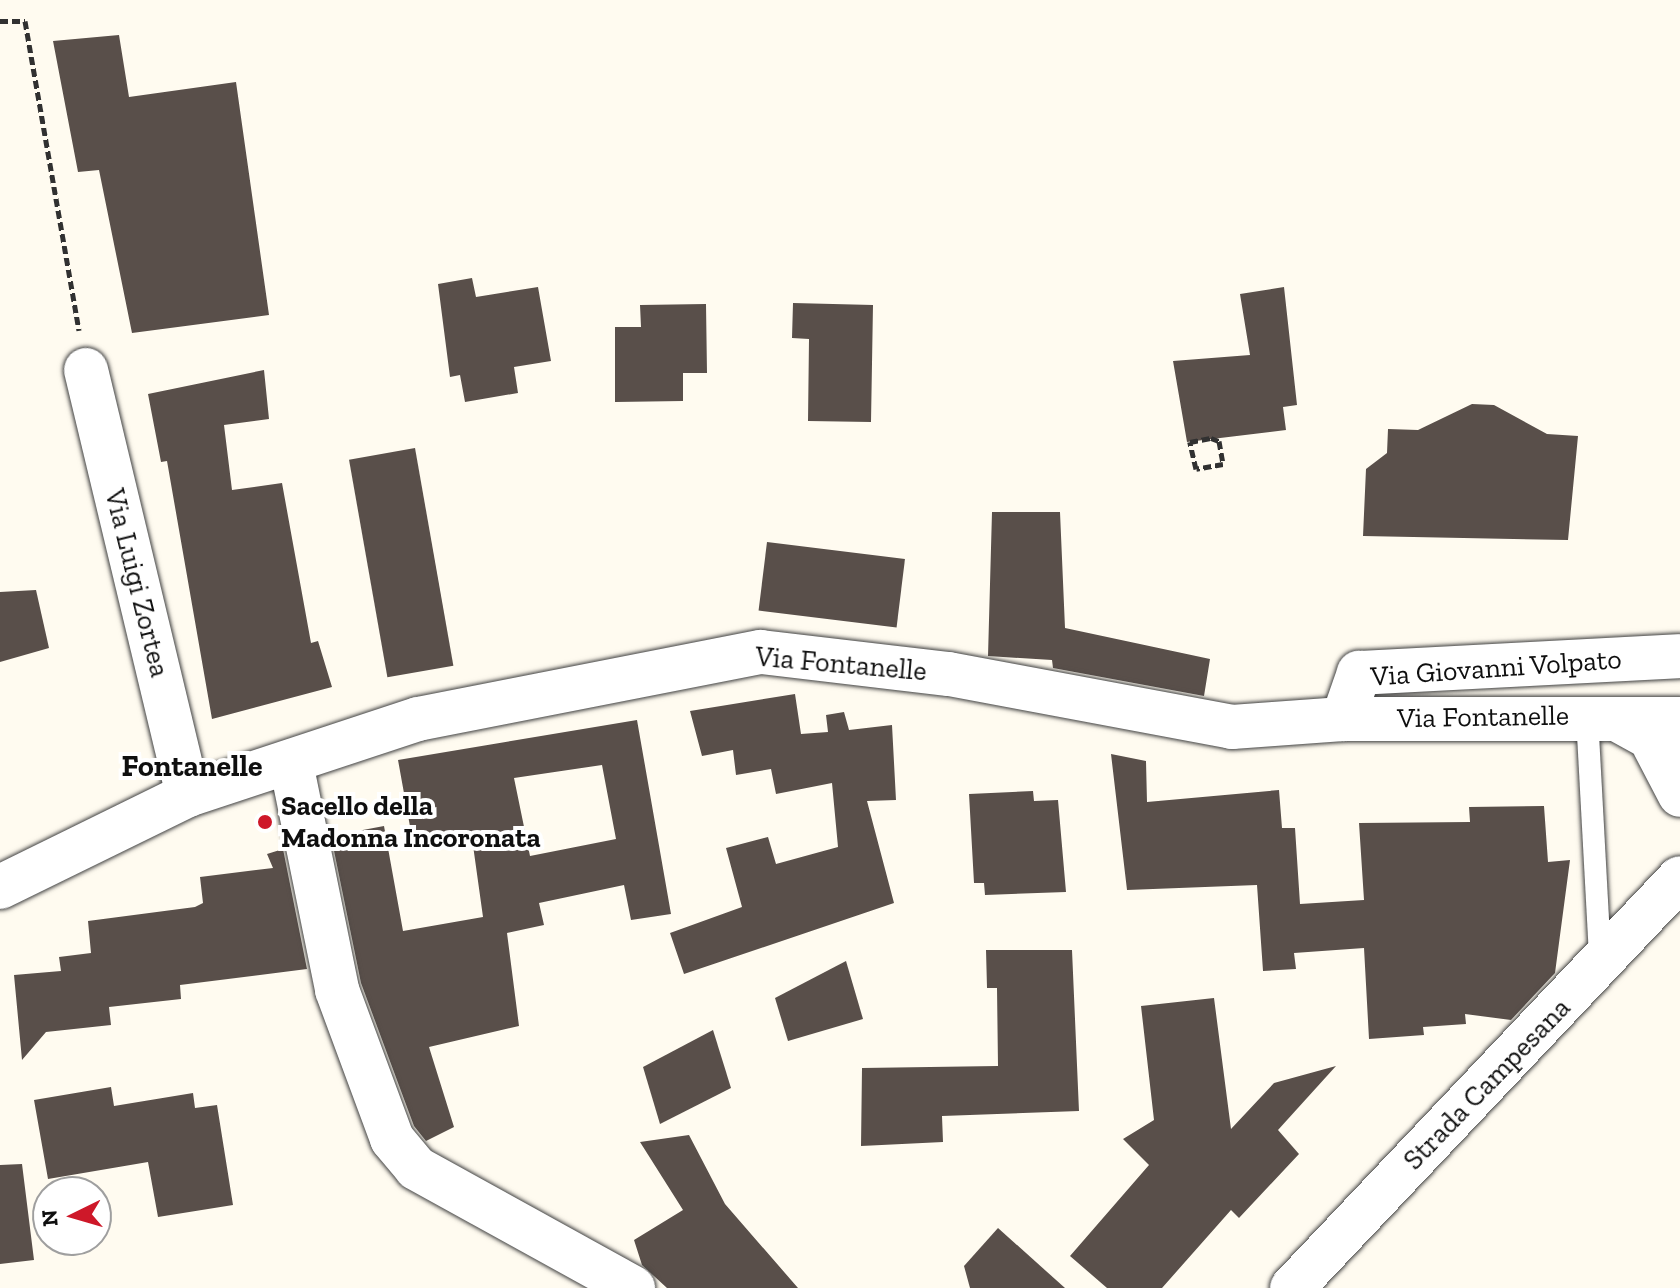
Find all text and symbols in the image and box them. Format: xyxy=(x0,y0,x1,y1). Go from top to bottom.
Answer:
street label: Via Luigi Zortea xyxy=(97,485,177,681)
street label: Via Fontanelle xyxy=(754,640,928,688)
street label: Via Giovanni Volpato xyxy=(1369,642,1623,694)
street label: Via Fontanelle xyxy=(1397,699,1569,735)
district label: Fontanelle xyxy=(122,748,262,784)
place label: Sacello della Madonna Incoronata xyxy=(281,789,541,855)
marker: Sacello della Madonna Incoronata xyxy=(256,813,274,831)
street label: Strada Campesana xyxy=(1397,991,1577,1177)
north arrow xyxy=(32,1176,112,1256)
text: N xyxy=(35,1208,64,1227)

